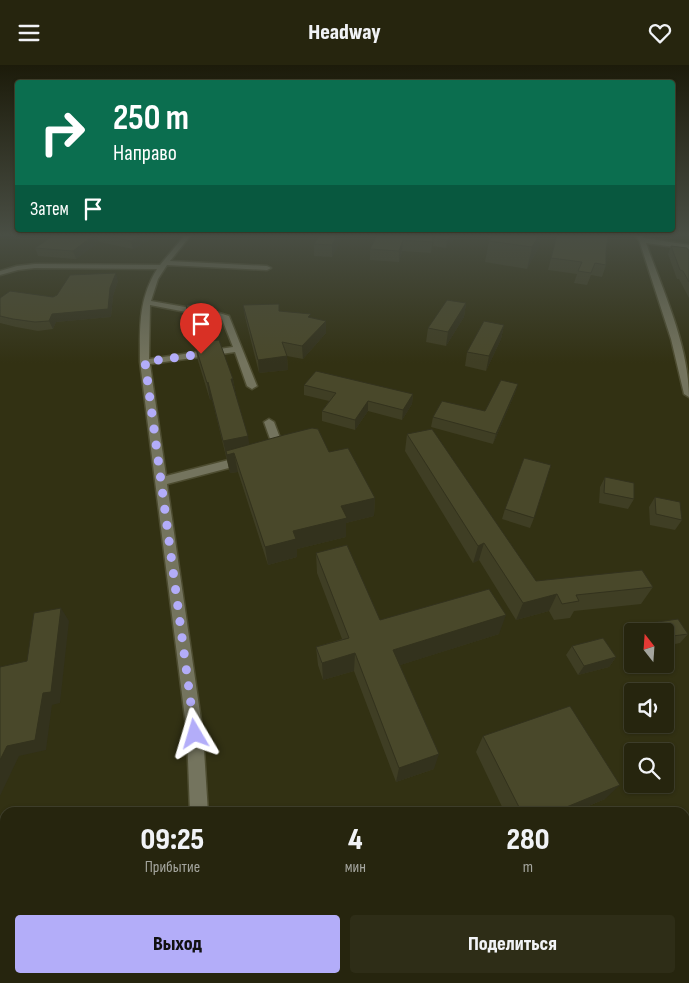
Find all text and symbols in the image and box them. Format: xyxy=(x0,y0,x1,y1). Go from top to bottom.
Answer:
icon: menu xyxy=(15,19,43,47)
text: Headway xyxy=(308,19,381,46)
icon: heart xyxy=(646,19,674,47)
text: 250 m xyxy=(113,97,189,140)
icon: right xyxy=(30,100,95,165)
text: Направо xyxy=(113,140,177,167)
icon: arrive xyxy=(79,195,107,223)
text: Затем xyxy=(30,198,69,221)
pin xyxy=(180,303,222,354)
icon: arrive xyxy=(187,310,215,338)
north arrow xyxy=(624,623,674,673)
map controls xyxy=(624,623,674,793)
button: sound xyxy=(624,683,674,733)
position arrow xyxy=(168,707,220,759)
button: search xyxy=(624,743,674,793)
text: 09:25 xyxy=(141,822,204,858)
text: 4 xyxy=(348,822,363,858)
text: 280 xyxy=(507,822,549,858)
text: Прибытие xyxy=(145,858,200,877)
text: мин xyxy=(345,858,366,877)
text: m xyxy=(523,858,533,877)
button: Выход xyxy=(15,915,340,973)
button: Поделиться xyxy=(350,915,675,973)

